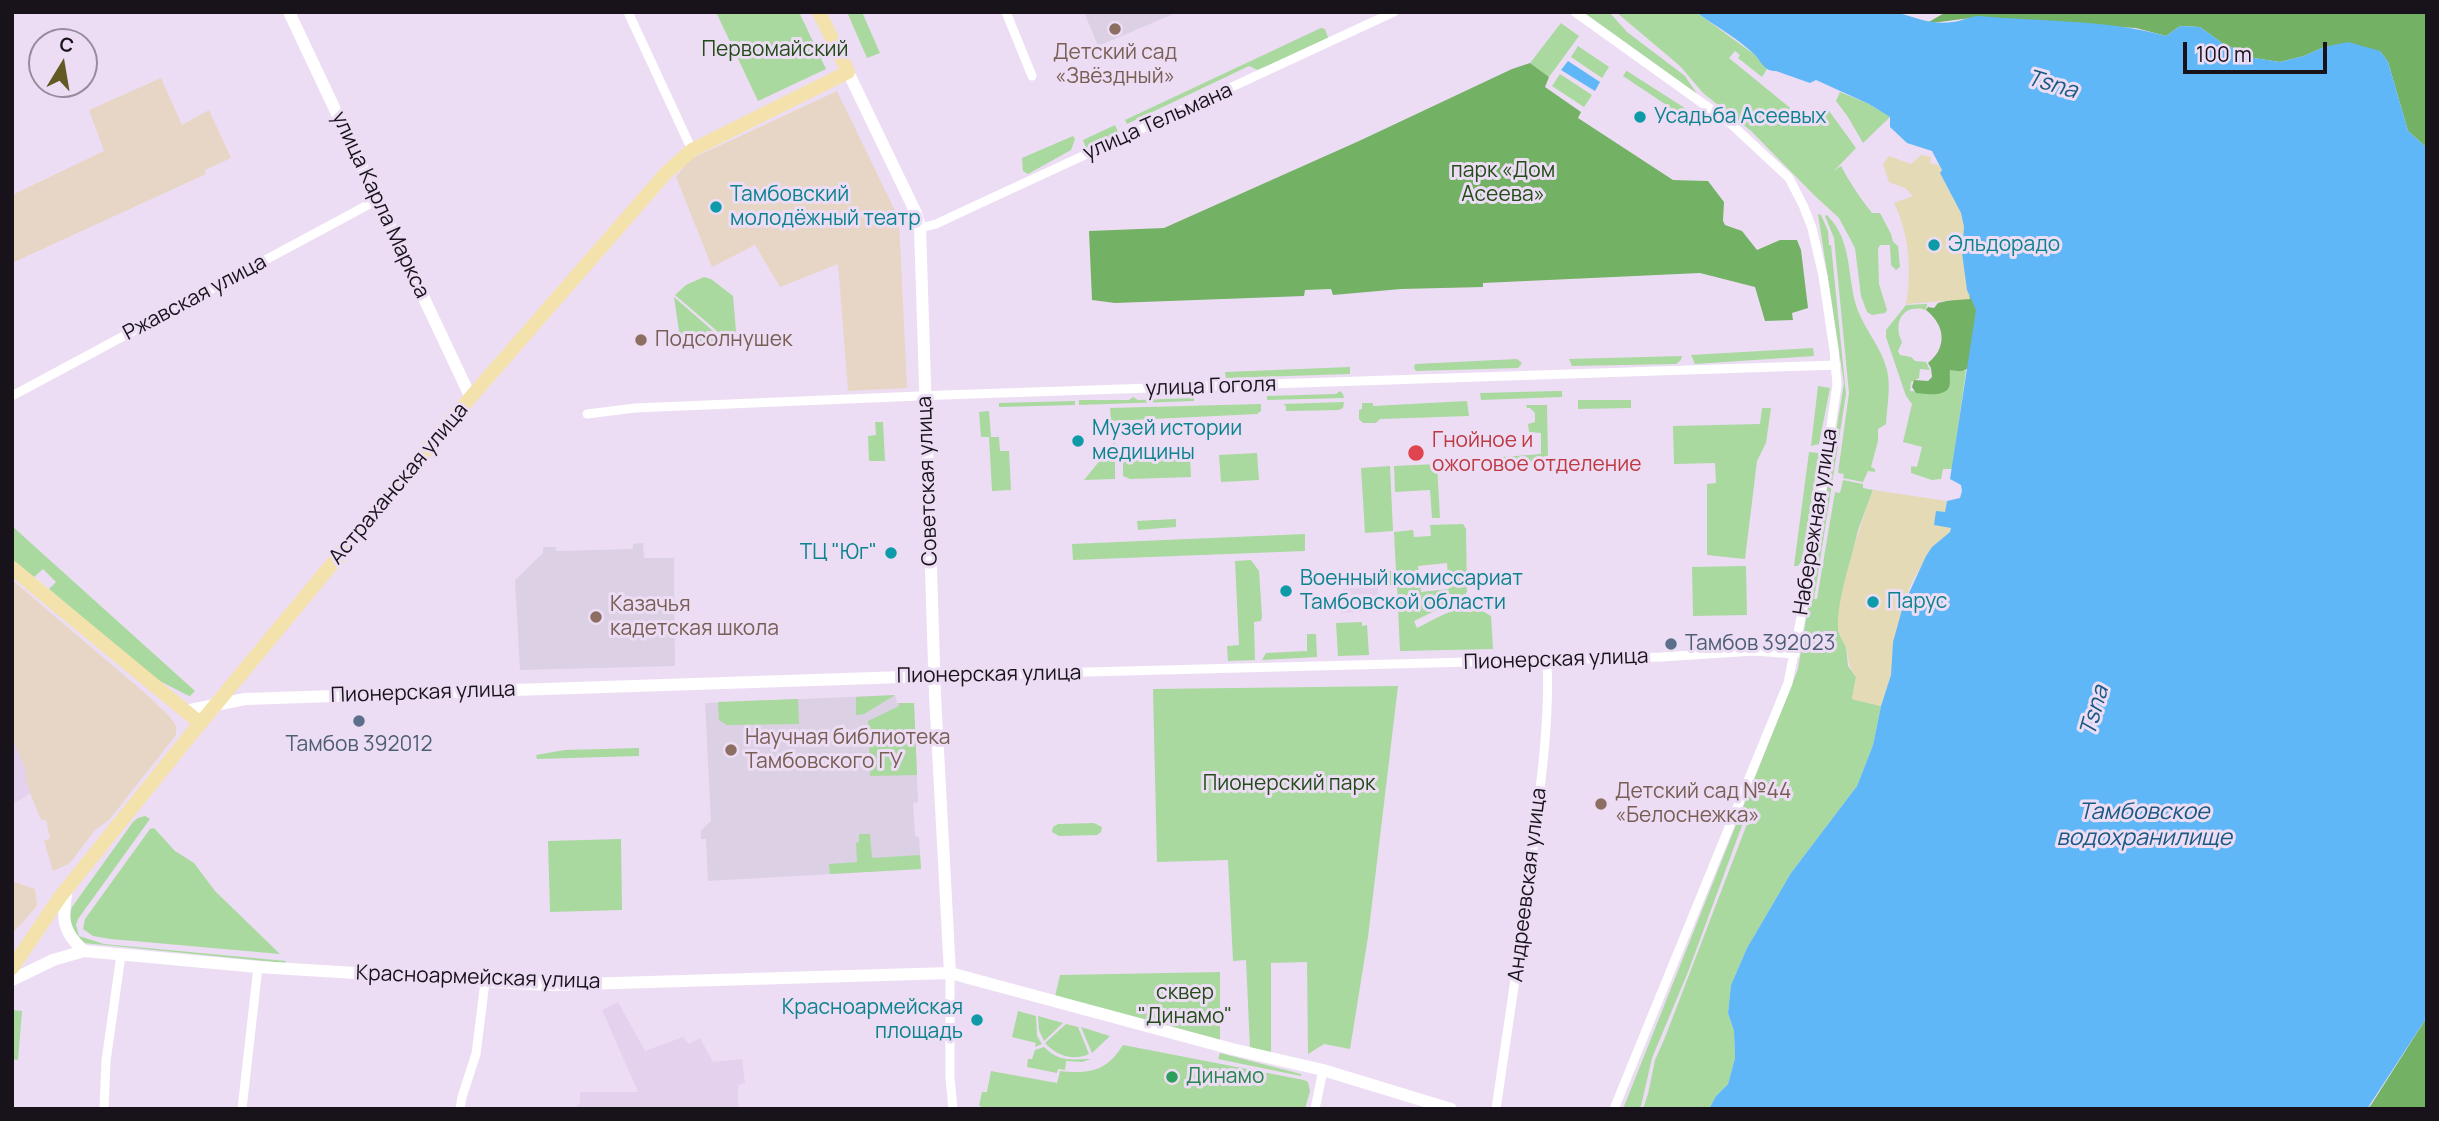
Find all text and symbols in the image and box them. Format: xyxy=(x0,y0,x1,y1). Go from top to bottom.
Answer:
marker: Детский сад «Звёздный» xyxy=(1107,21,1123,37)
north arrow xyxy=(28,28,98,98)
scale bar xyxy=(2187,28,2330,72)
text: С xyxy=(57,30,76,58)
park label: Первомайский xyxy=(702,37,848,63)
place label: Детский сад «Звёздный» xyxy=(1053,40,1177,90)
text: 100 m xyxy=(2196,40,2252,68)
water label: Tsna xyxy=(2024,65,2080,105)
street label: улица Тельмана xyxy=(1080,78,1236,166)
place label: Усадьба Асеевых xyxy=(1654,104,1826,130)
street label: улица Карла Маркса xyxy=(326,108,434,302)
marker: Усадьба Асеевых xyxy=(1632,109,1648,125)
park label: парк «Дом Асеева» xyxy=(1451,158,1555,208)
place label: Тамбовский молодёжный театр xyxy=(730,182,921,232)
marker: Тамбовский молодёжный театр xyxy=(708,199,724,215)
place label: Эльдорадо xyxy=(1948,232,2060,258)
marker: Эльдорадо xyxy=(1926,237,1942,253)
street label: Ржавская улица xyxy=(119,250,271,346)
place label: Подсолнушек xyxy=(655,327,792,353)
marker: Подсолнушек xyxy=(633,332,649,348)
street label: улица Гоголя xyxy=(1145,372,1277,402)
street label: Советская улица xyxy=(912,396,944,566)
street label: Астраханская улица xyxy=(324,398,474,570)
place label: Музей истории медицины xyxy=(1092,416,1242,466)
street label: Набережная улица xyxy=(1789,427,1843,617)
place label: Гнойное и ожоговое отделение xyxy=(1432,428,1641,478)
marker: Музей истории медицины xyxy=(1070,433,1086,449)
marker: Гнойное и ожоговое отделение xyxy=(1406,443,1426,463)
place label: ТЦ "Юг" xyxy=(800,540,877,566)
marker: ТЦ "Юг" xyxy=(883,545,899,561)
place label: Военный комиссариат Тамбовской области xyxy=(1300,566,1523,616)
marker: Военный комиссариат Тамбовской области xyxy=(1278,583,1294,599)
place label: Парус xyxy=(1887,589,1947,615)
place label: Казачья кадетская школа xyxy=(610,592,779,642)
marker: Парус xyxy=(1865,594,1881,610)
marker: Казачья кадетская школа xyxy=(588,609,604,625)
place label: Тамбов 392023 xyxy=(1685,631,1835,657)
marker: Тамбов 392023 xyxy=(1663,636,1679,652)
street label: Пионерская улица xyxy=(1463,644,1649,676)
street label: Пионерская улица xyxy=(896,661,1082,689)
street label: Пионерская улица xyxy=(330,677,516,709)
water label: Tsna xyxy=(2075,683,2115,739)
marker: Тамбов 392012 xyxy=(351,713,367,729)
place label: Научная библиотека Тамбовского ГУ xyxy=(745,725,950,775)
place label: Тамбов 392012 xyxy=(286,732,432,758)
marker: Научная библиотека Тамбовского ГУ xyxy=(723,742,739,758)
park label: Пионерский парк xyxy=(1203,771,1375,797)
place label: Детский сад №44 «Белоснежка» xyxy=(1615,779,1791,829)
street label: Андреевская улица xyxy=(1504,787,1552,983)
marker: Детский сад №44 «Белоснежка» xyxy=(1593,796,1609,812)
water label: Тамбовское водохранилище xyxy=(2056,799,2232,853)
street label: Красноармейская улица xyxy=(355,961,601,995)
park label: сквер "Динамо" xyxy=(1138,980,1232,1030)
place label: Красноармейская площадь xyxy=(782,995,963,1045)
marker: Красноармейская площадь xyxy=(969,1012,985,1028)
place label: Динамо xyxy=(1186,1064,1264,1090)
marker: Динамо xyxy=(1164,1069,1180,1085)

